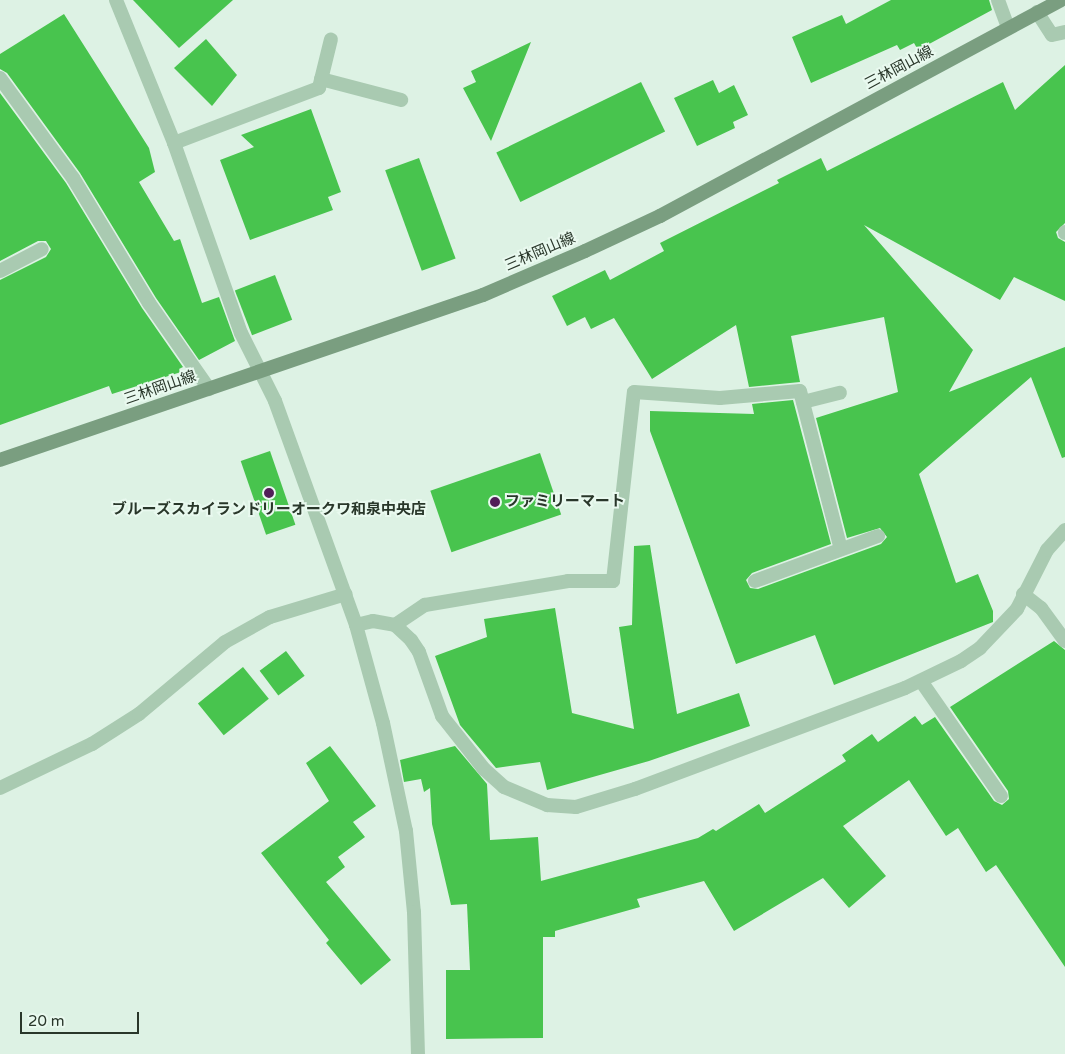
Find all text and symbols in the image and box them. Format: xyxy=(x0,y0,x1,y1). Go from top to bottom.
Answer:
street label: 三林岡山線 xyxy=(862,42,936,94)
street label: 三林岡山線 xyxy=(502,229,578,275)
street label: 三林岡山線 xyxy=(122,367,198,409)
marker: ブルーズスカイランドリーオークワ和泉中央店 xyxy=(263,487,275,499)
place label: ファミリーマート xyxy=(505,493,625,511)
marker: ファミリーマート xyxy=(489,496,501,508)
place label: ブルーズスカイランドリーオークワ和泉中央店 xyxy=(112,501,426,519)
scale bar xyxy=(22,1002,141,1034)
text: 20 m xyxy=(28,1012,65,1030)

